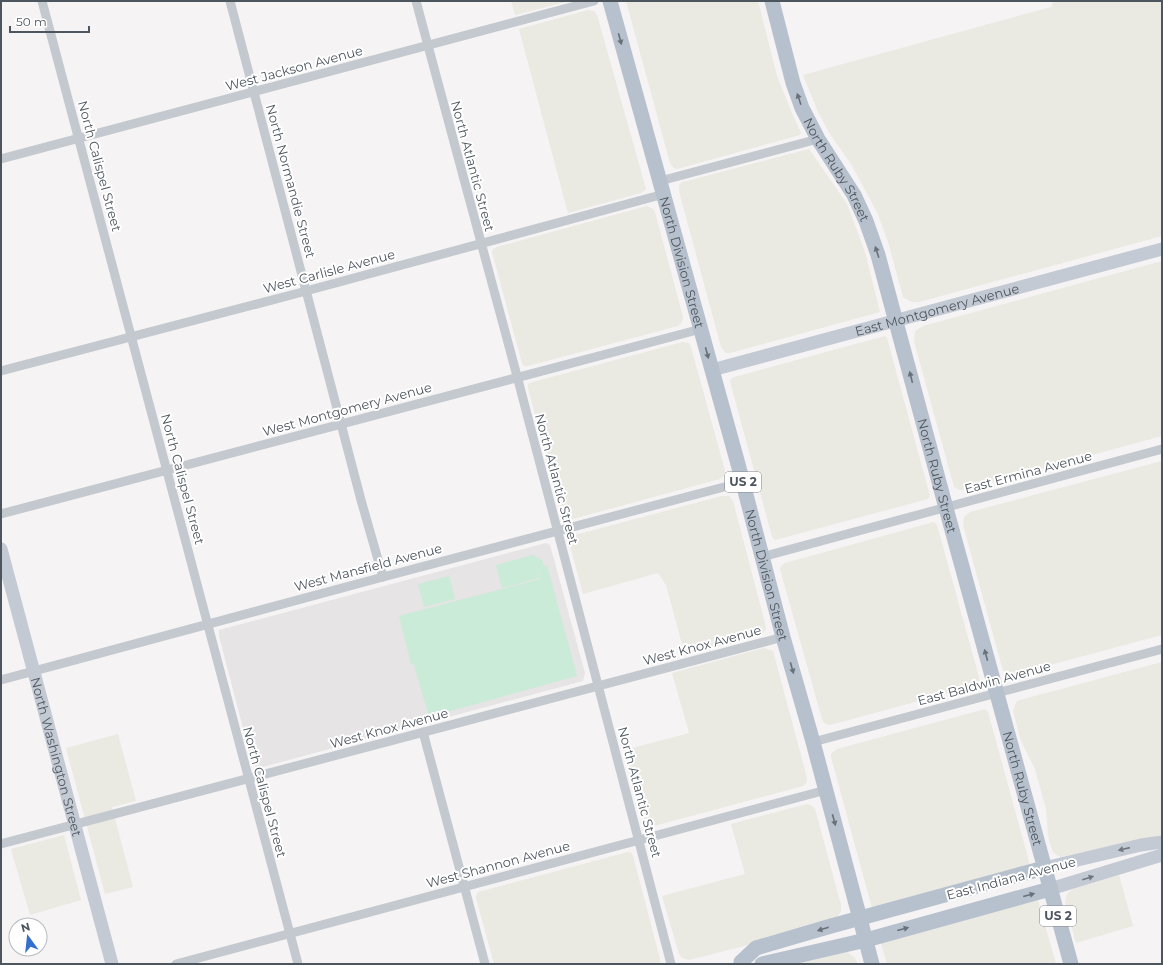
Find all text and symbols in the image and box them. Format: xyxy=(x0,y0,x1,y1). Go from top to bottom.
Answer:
scale bar xyxy=(10,8,89,34)
text: 50 m xyxy=(16,14,47,29)
one-way arrow xyxy=(617,33,623,45)
street label: West Jackson Avenue xyxy=(224,42,364,94)
one-way arrow xyxy=(796,93,802,105)
street label: North Calispel Street xyxy=(75,99,125,233)
street label: North Atlantic Street xyxy=(448,99,498,233)
street label: North Normandie Street xyxy=(263,102,319,260)
street label: North Ruby Street xyxy=(800,115,873,224)
street label: North Division Street xyxy=(656,195,708,330)
one-way arrow xyxy=(874,245,880,257)
street label: West Carlisle Avenue xyxy=(261,246,397,296)
street label: East Montgomery Avenue xyxy=(853,280,1021,339)
one-way arrow xyxy=(705,346,711,359)
one-way arrow xyxy=(908,371,914,383)
street label: West Montgomery Avenue xyxy=(261,379,433,439)
street label: North Calispel Street xyxy=(158,412,208,546)
street label: North Atlantic Street xyxy=(532,412,582,546)
street label: North Ruby Street xyxy=(914,417,961,535)
street label: East Ermina Avenue xyxy=(963,447,1094,497)
road number: US 2 xyxy=(725,472,761,492)
street label: North Division Street xyxy=(742,507,792,643)
street label: West Mansfield Avenue xyxy=(292,540,444,594)
street label: West Knox Avenue xyxy=(641,621,763,668)
one-way arrow xyxy=(983,649,989,661)
street label: East Baldwin Avenue xyxy=(916,657,1052,708)
one-way arrow xyxy=(789,662,795,674)
street label: North Washington Street xyxy=(28,675,85,838)
street label: West Knox Avenue xyxy=(328,704,450,751)
street label: North Calispel Street xyxy=(240,725,290,859)
street label: North Atlantic Street xyxy=(615,725,665,859)
street label: North Ruby Street xyxy=(999,729,1046,847)
one-way arrow xyxy=(831,814,837,826)
street label: West Shannon Avenue xyxy=(424,837,572,891)
one-way arrow xyxy=(1118,847,1130,853)
street label: East Indiana Avenue xyxy=(945,853,1077,903)
one-way arrow xyxy=(1082,875,1094,881)
one-way arrow xyxy=(1023,892,1035,898)
road number: US 2 xyxy=(1040,906,1076,926)
north arrow xyxy=(8,917,48,957)
text: N xyxy=(19,919,32,935)
one-way arrow xyxy=(816,926,828,932)
one-way arrow xyxy=(897,926,909,932)

